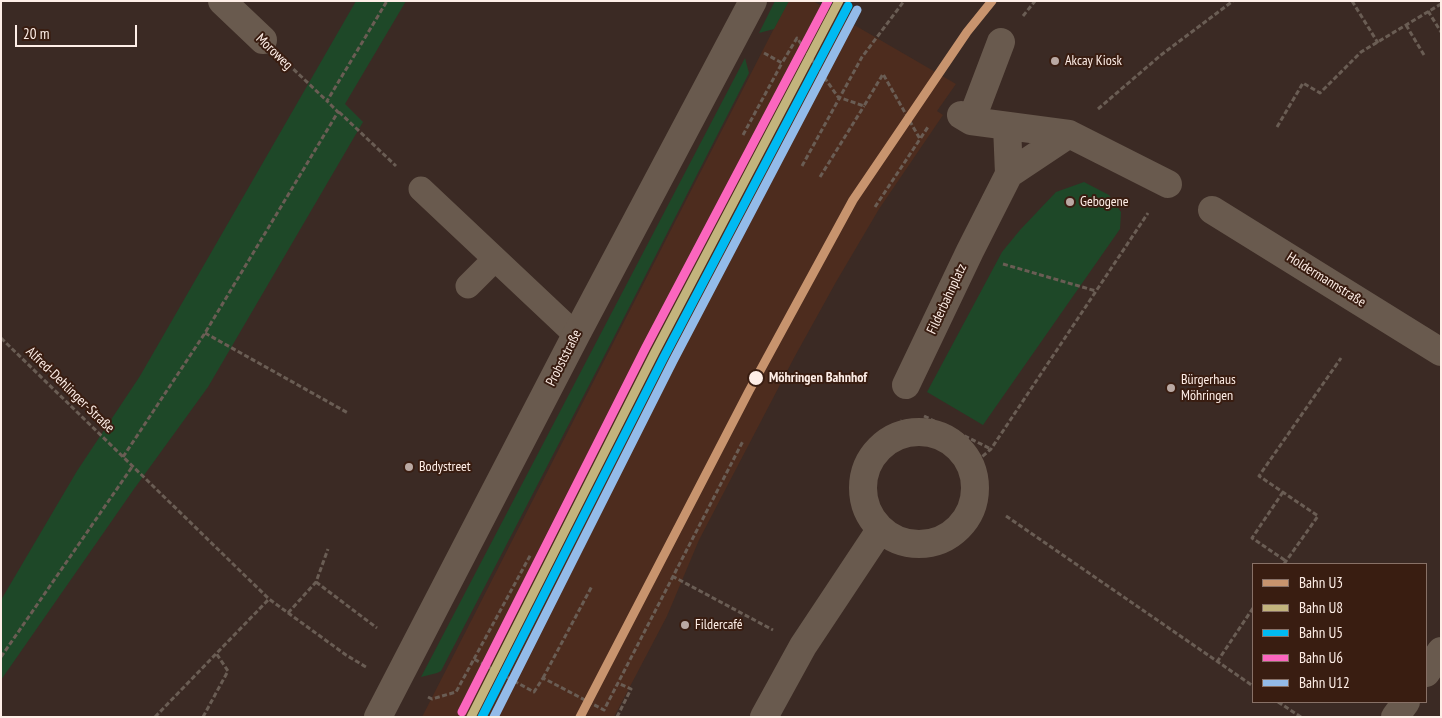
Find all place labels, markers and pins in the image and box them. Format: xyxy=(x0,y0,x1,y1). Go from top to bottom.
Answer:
place label: Akcay Kiosk xyxy=(1065,53,1122,69)
marker: Akcay Kiosk xyxy=(1049,55,1061,67)
place label: Gebogene xyxy=(1080,194,1129,210)
marker: Gebogene xyxy=(1064,196,1076,208)
marker: Möhringen Bahnhof xyxy=(747,369,765,387)
place label: Möhringen Bahnhof xyxy=(769,370,867,386)
place label: Bürgerhaus Möhringen xyxy=(1181,372,1236,404)
marker: Bürgerhaus Möhringen xyxy=(1165,382,1177,394)
place label: Bodystreet xyxy=(419,459,471,475)
marker: Bodystreet xyxy=(403,461,415,473)
place label: Fildercafé xyxy=(695,617,743,633)
marker: Fildercafé xyxy=(679,619,691,631)

